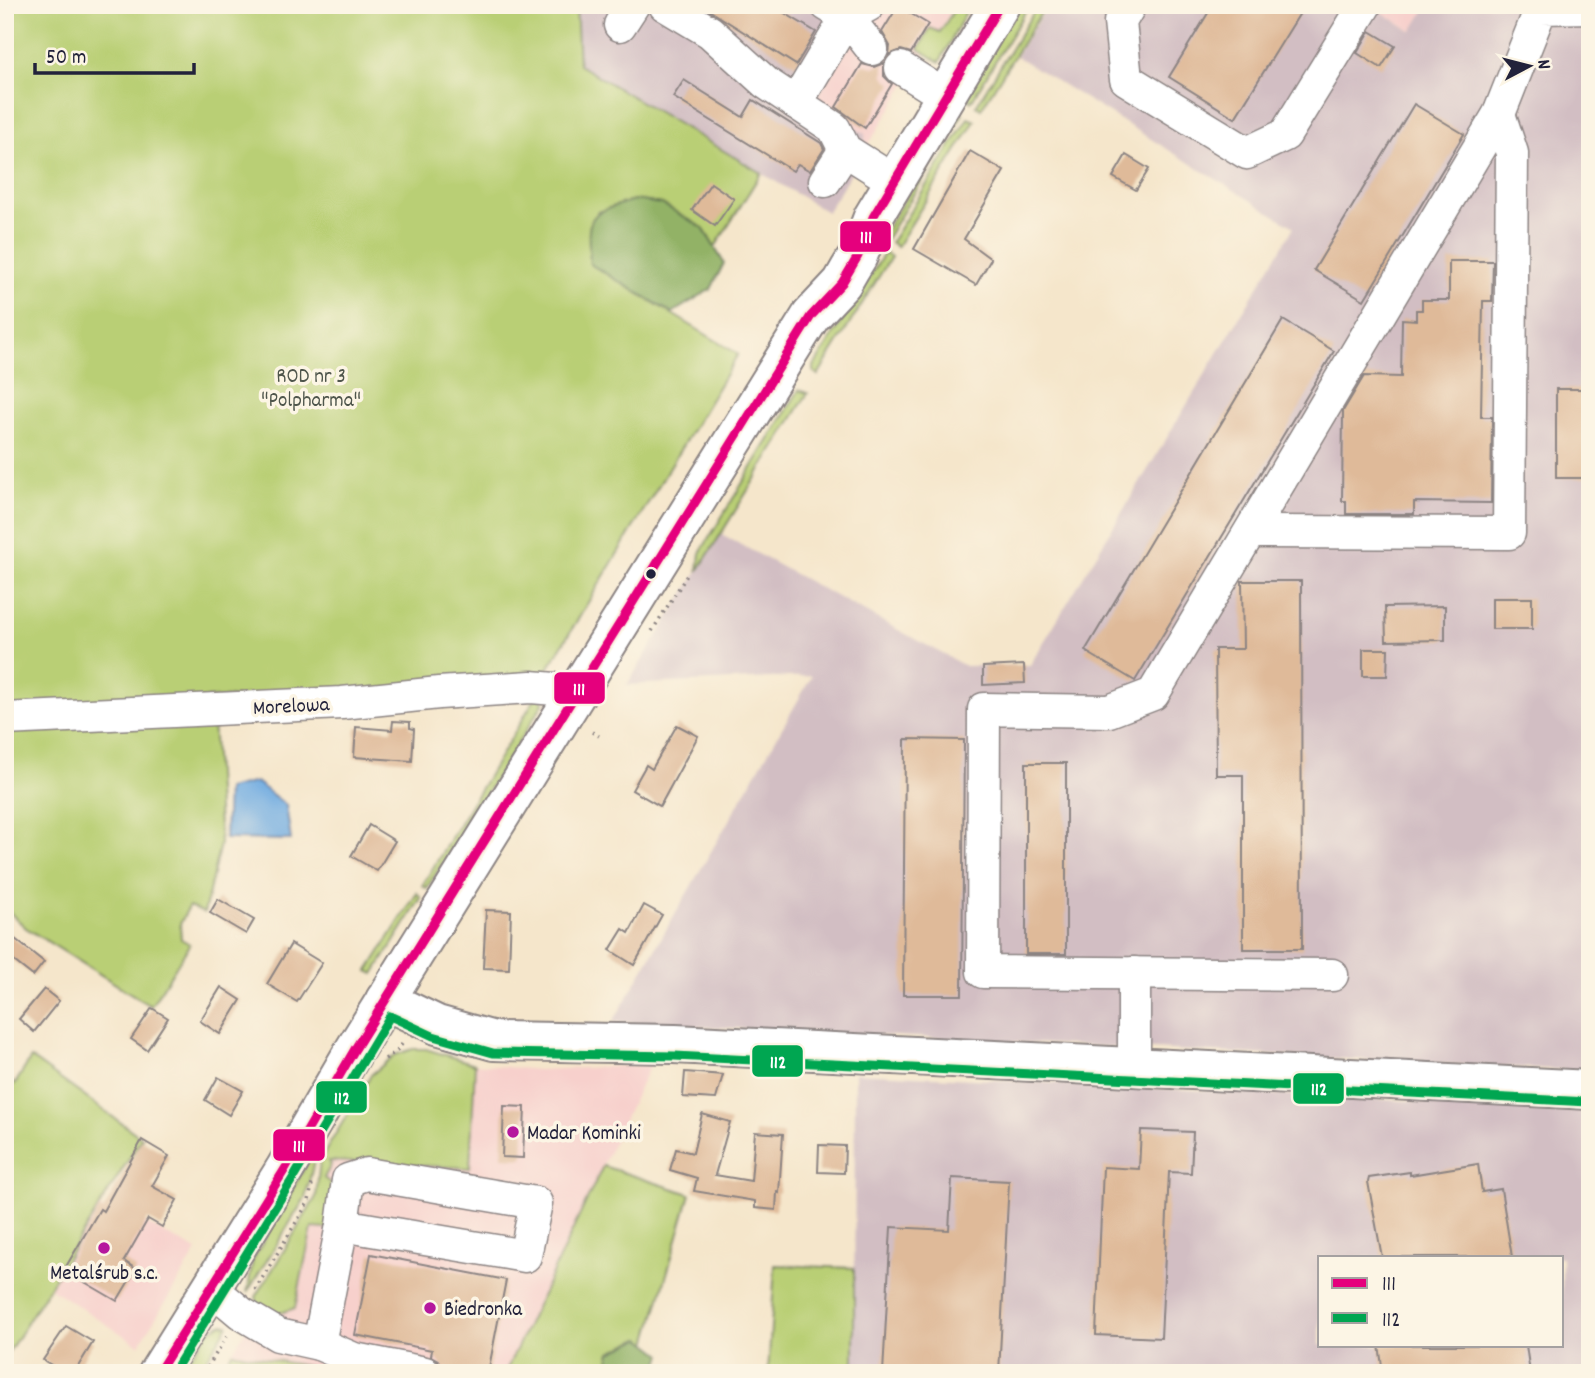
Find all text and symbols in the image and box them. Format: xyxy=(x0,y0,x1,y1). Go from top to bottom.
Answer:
scale bar xyxy=(35,32,194,76)
north arrow xyxy=(1494,32,1564,102)
text: 50 m xyxy=(46,44,86,74)
text: N xyxy=(1528,58,1556,71)
line badge: 111 xyxy=(839,220,892,253)
text: 111 xyxy=(860,226,872,253)
park label: ROD nr 3 "Polpharma" xyxy=(261,363,361,417)
unlabelled marker xyxy=(644,567,658,581)
line badge: 111 xyxy=(553,671,606,705)
text: 111 xyxy=(573,678,585,705)
street label: Morelowa xyxy=(252,691,331,725)
line badge: 112 xyxy=(751,1044,804,1078)
text: 112 xyxy=(770,1051,786,1078)
line badge: 112 xyxy=(1292,1072,1345,1105)
text: 112 xyxy=(1311,1078,1327,1105)
line badge: 112 xyxy=(315,1080,368,1114)
text: 112 xyxy=(334,1087,350,1114)
place label: Madar Kominki xyxy=(527,1120,641,1150)
marker: Madar Kominki xyxy=(505,1124,521,1140)
line badge: 111 xyxy=(272,1128,326,1162)
text: 111 xyxy=(293,1135,305,1162)
marker: Metalśrub s.c. xyxy=(96,1240,112,1256)
legend xyxy=(1318,1256,1564,1346)
place label: Metalśrub s.c. xyxy=(50,1260,158,1290)
text: 111 xyxy=(1382,1271,1396,1301)
place label: Biedronka xyxy=(444,1296,523,1326)
marker: Biedronka xyxy=(422,1300,438,1316)
text: 112 xyxy=(1382,1307,1400,1337)

